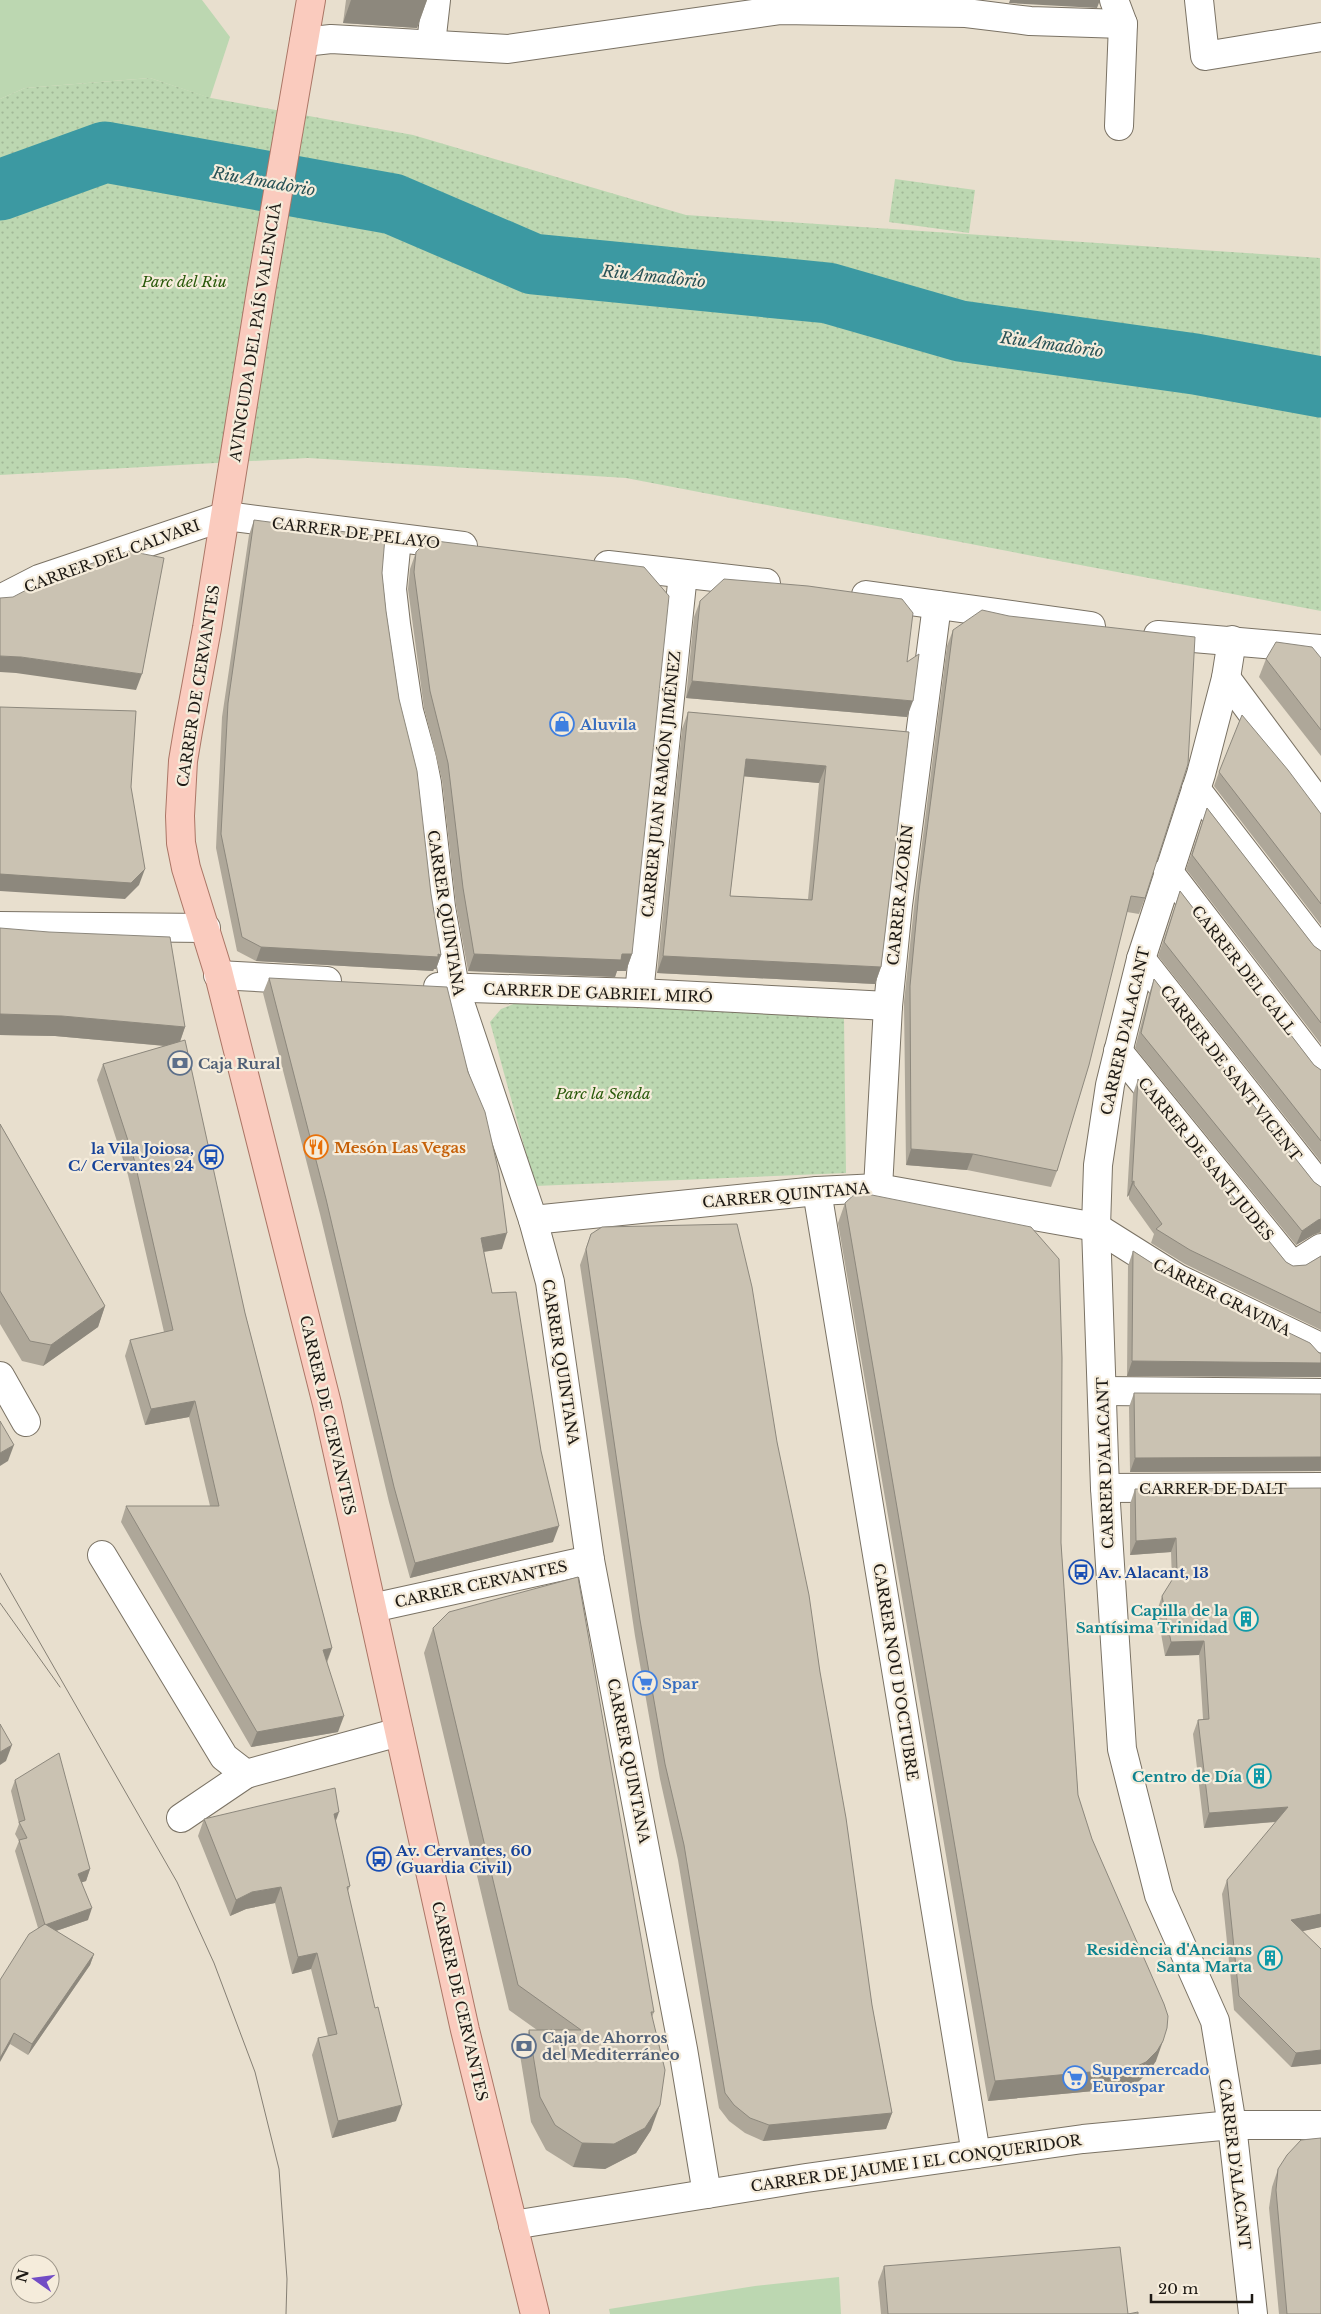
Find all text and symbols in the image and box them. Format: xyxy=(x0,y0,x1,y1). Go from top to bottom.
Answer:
water label: Riu Amadòrio xyxy=(210,162,317,200)
street label: AVINGUDA DEL PAÍS VALENCIÀ xyxy=(225,201,285,464)
water label: Riu Amadòrio xyxy=(600,261,707,291)
park label: Parc del Riu xyxy=(140,272,227,291)
water label: Riu Amadòrio xyxy=(998,327,1105,361)
street label: CARRER DE PELAYO xyxy=(271,513,441,553)
street label: CARRER DEL CALVARI xyxy=(21,515,203,597)
street label: CARRER DE CERVANTES xyxy=(173,584,223,788)
street label: CARRER JUAN RAMÓN JIMÉNEZ xyxy=(638,650,684,918)
shop icon: Aluvila xyxy=(549,711,575,737)
place label: Aluvila xyxy=(579,715,637,734)
street label: CARRER AZORÍN xyxy=(883,823,917,967)
street label: CARRER QUINTANA xyxy=(423,829,469,998)
street label: CARRER DEL GALL xyxy=(1188,902,1300,1038)
street label: CARRER D'ALACANT xyxy=(1096,945,1154,1117)
street label: CARRER DE GABRIEL MIRÓ xyxy=(483,979,713,1007)
street label: CARRER DE SANT VICENT xyxy=(1156,981,1306,1165)
bank icon: Caja Rural xyxy=(167,1050,193,1076)
place label: Caja Rural xyxy=(198,1054,281,1073)
street label: CARRER DE SANT JUDES xyxy=(1134,1073,1278,1245)
park label: Parc la Senda xyxy=(554,1084,651,1103)
restaurant icon: Mesón Las Vegas xyxy=(303,1134,329,1160)
place label: Mesón Las Vegas xyxy=(334,1138,466,1157)
place label: la Vila Joiosa, C/ Cervantes 24 xyxy=(68,1139,194,1175)
bus stop icon: la Vila Joiosa, C/ Cervantes 24 xyxy=(198,1144,224,1170)
street label: CARRER QUINTANA xyxy=(702,1178,871,1212)
street label: CARRER GRAVINA xyxy=(1150,1254,1294,1340)
street label: CARRER QUINTANA xyxy=(538,1278,584,1447)
street label: CARRER DE CERVANTES xyxy=(296,1313,360,1517)
street label: CARRER D'ALACANT xyxy=(1093,1377,1117,1549)
street label: CARRER DE DALT xyxy=(1139,1479,1287,1498)
street label: CARRER CERVANTES xyxy=(393,1556,569,1612)
bus stop icon: Av. Alacant, 13 xyxy=(1068,1559,1094,1585)
street label: CARRER NOU D'OCTUBRE xyxy=(869,1562,923,1782)
place label: Av. Alacant, 13 xyxy=(1097,1563,1209,1582)
place label: Capilla de la Santísima Trinidad xyxy=(1076,1601,1229,1637)
building icon: Capilla de la Santísima Trinidad xyxy=(1233,1606,1259,1632)
supermarket icon: Spar xyxy=(632,1670,658,1696)
place label: Spar xyxy=(662,1674,699,1693)
street label: CARRER QUINTANA xyxy=(604,1677,654,1846)
building icon: Centro de Día xyxy=(1246,1763,1272,1789)
place label: Centro de Día xyxy=(1132,1767,1242,1786)
place label: Av. Cervantes, 60 (Guardia Civil) xyxy=(395,1841,532,1877)
bus stop icon: Av. Cervantes, 60 (Guardia Civil) xyxy=(366,1846,392,1872)
street label: CARRER DE CERVANTES xyxy=(428,1899,492,2103)
place label: Residència d'Ancians Santa Marta xyxy=(1086,1940,1252,1976)
building icon: Residència d'Ancians Santa Marta xyxy=(1257,1945,1283,1971)
place label: Caja de Ahorros del Mediterráneo xyxy=(542,2028,680,2064)
bank icon: Caja de Ahorros del Mediterráneo xyxy=(511,2033,537,2059)
place label: Supermercado Eurospar xyxy=(1092,2060,1209,2096)
supermarket icon: Supermercado Eurospar xyxy=(1062,2065,1088,2091)
street label: CARRER D'ALACANT xyxy=(1215,2077,1255,2251)
street label: CARRER DE JAUME I EL CONQUERIDOR xyxy=(749,2130,1084,2196)
north arrow xyxy=(10,2254,60,2304)
text: N xyxy=(12,2267,33,2284)
scale bar xyxy=(1151,2272,1252,2304)
text: 20 m xyxy=(1158,2279,1198,2298)

